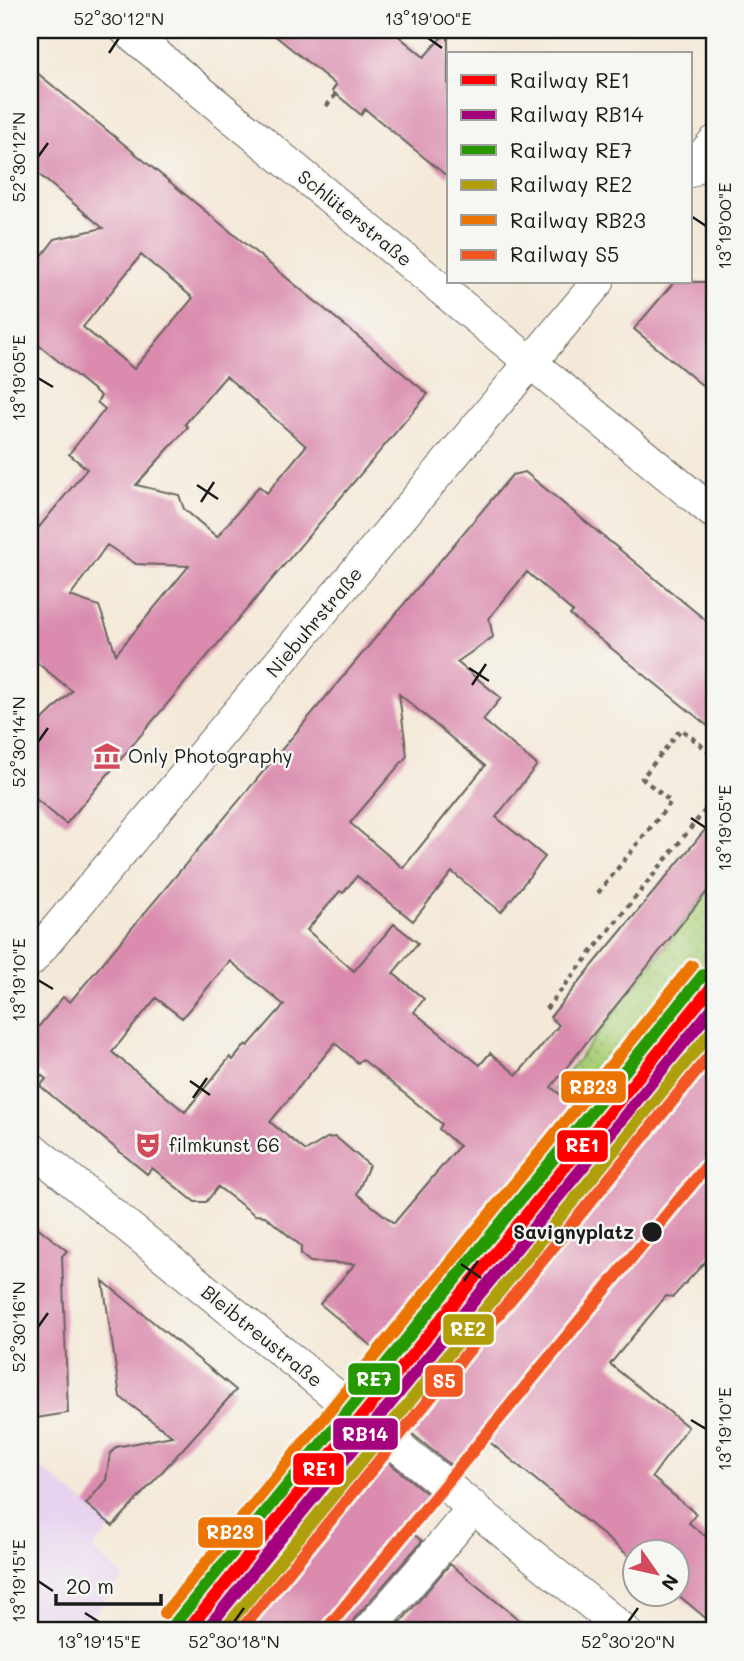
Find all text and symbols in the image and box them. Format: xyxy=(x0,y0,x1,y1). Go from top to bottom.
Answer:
text: 52°30'12"N xyxy=(74,6,164,30)
text: 13°19'00"E xyxy=(384,6,472,30)
legend xyxy=(447,52,692,284)
text: Railway RE1 xyxy=(510,66,630,93)
text: Railway RB14 xyxy=(510,100,644,127)
text: 52°30'12"N xyxy=(6,112,30,202)
text: Railway RE7 xyxy=(510,136,632,163)
street label: Schlüterstraße xyxy=(293,164,418,271)
text: Railway RE2 xyxy=(510,170,633,197)
text: 13°19'00"E xyxy=(712,182,736,270)
text: Railway RB23 xyxy=(510,206,646,233)
text: Railway S5 xyxy=(510,240,619,267)
text: 13°19'05"E xyxy=(6,335,30,421)
street label: Niebuhrstraße xyxy=(260,561,367,682)
text: 52°30'14"N xyxy=(6,696,30,788)
museum icon: Only Photography xyxy=(92,741,122,771)
place label: Only Photography xyxy=(128,743,292,768)
text: 13°19'05"E xyxy=(712,785,736,871)
text: 13°19'10"E xyxy=(6,938,30,1022)
line badge: RB23 xyxy=(560,1070,627,1104)
text: RB23 xyxy=(569,1074,617,1099)
line badge: RE1 xyxy=(556,1129,609,1163)
theatre icon: filmkunst 66 xyxy=(133,1130,163,1160)
place label: filmkunst 66 xyxy=(169,1132,280,1157)
text: RE1 xyxy=(565,1132,599,1157)
place label: Savignyplatz xyxy=(513,1219,634,1244)
marker: Savignyplatz xyxy=(640,1220,664,1244)
street label: Bleibtreustraße xyxy=(197,1279,328,1392)
text: 52°30'16"N xyxy=(6,1281,30,1373)
line badge: RE2 xyxy=(442,1313,495,1346)
text: RE2 xyxy=(450,1316,486,1341)
line badge: RE7 xyxy=(347,1362,401,1396)
line badge: S5 xyxy=(424,1364,464,1398)
text: RE7 xyxy=(356,1366,392,1391)
text: S5 xyxy=(433,1368,456,1393)
text: 13°19'10"E xyxy=(712,1387,736,1471)
line badge: RB14 xyxy=(332,1417,399,1451)
text: RB14 xyxy=(342,1421,388,1446)
line badge: RE1 xyxy=(292,1452,345,1486)
text: RE1 xyxy=(302,1456,336,1481)
line badge: RB23 xyxy=(197,1516,264,1549)
text: RB23 xyxy=(206,1519,254,1544)
north arrow xyxy=(622,1538,692,1608)
text: 13°19'15"E xyxy=(6,1539,30,1623)
scale bar xyxy=(56,1563,161,1607)
text: N xyxy=(656,1570,685,1596)
text: 20 m xyxy=(66,1572,114,1599)
text: 13°19'15"E xyxy=(57,1629,141,1653)
text: 52°30'18"N xyxy=(188,1629,280,1653)
text: 52°30'20"N xyxy=(581,1629,675,1653)

